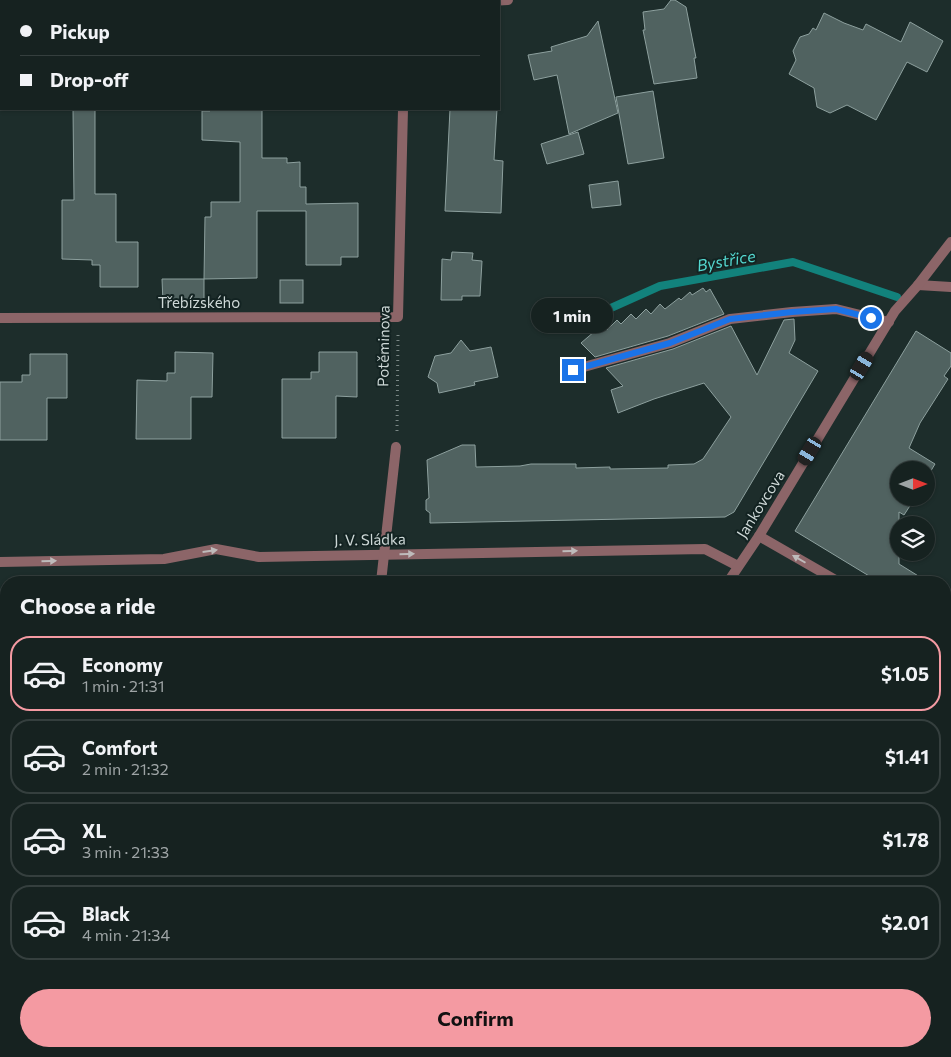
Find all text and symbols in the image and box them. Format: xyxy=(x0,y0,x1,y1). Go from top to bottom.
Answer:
text: Pickup xyxy=(50,20,110,43)
text: Drop-off xyxy=(50,68,129,91)
water label: Bystřice xyxy=(695,245,757,274)
street label: Třebízského xyxy=(158,293,240,311)
callout: 1 min xyxy=(532,298,614,332)
street label: Potěminova xyxy=(373,305,393,387)
text: 1 min xyxy=(553,306,591,325)
route start xyxy=(860,307,882,329)
car xyxy=(847,349,876,383)
route end xyxy=(562,359,584,381)
car xyxy=(795,434,824,468)
north arrow xyxy=(890,461,935,506)
map controls xyxy=(890,461,935,561)
street label: Jankovcova xyxy=(732,467,788,541)
button: layers xyxy=(890,516,935,561)
street label: J. V. Sládka xyxy=(334,529,406,549)
one-way arrow xyxy=(203,547,219,555)
one-way arrow xyxy=(562,547,578,555)
one-way arrow xyxy=(399,549,415,557)
one-way arrow xyxy=(792,555,805,564)
one-way arrow xyxy=(41,557,57,565)
text: Choose a ride xyxy=(20,592,155,619)
icon: car xyxy=(22,651,67,696)
text: Economy xyxy=(82,653,163,676)
text: $1.05 xyxy=(881,662,929,685)
text: 1 min · 21:31 xyxy=(82,676,165,695)
icon: car xyxy=(22,734,67,779)
text: Comfort xyxy=(82,736,158,759)
text: $1.41 xyxy=(885,745,929,768)
text: 2 min · 21:32 xyxy=(82,759,169,778)
icon: car xyxy=(22,817,67,862)
text: XL xyxy=(82,819,107,842)
text: $1.78 xyxy=(883,828,929,851)
text: 3 min · 21:33 xyxy=(82,842,169,861)
icon: car xyxy=(22,900,67,945)
text: Black xyxy=(82,902,130,925)
text: $2.01 xyxy=(881,911,929,934)
text: 4 min · 21:34 xyxy=(82,925,170,944)
button: Confirm xyxy=(20,989,931,1047)

